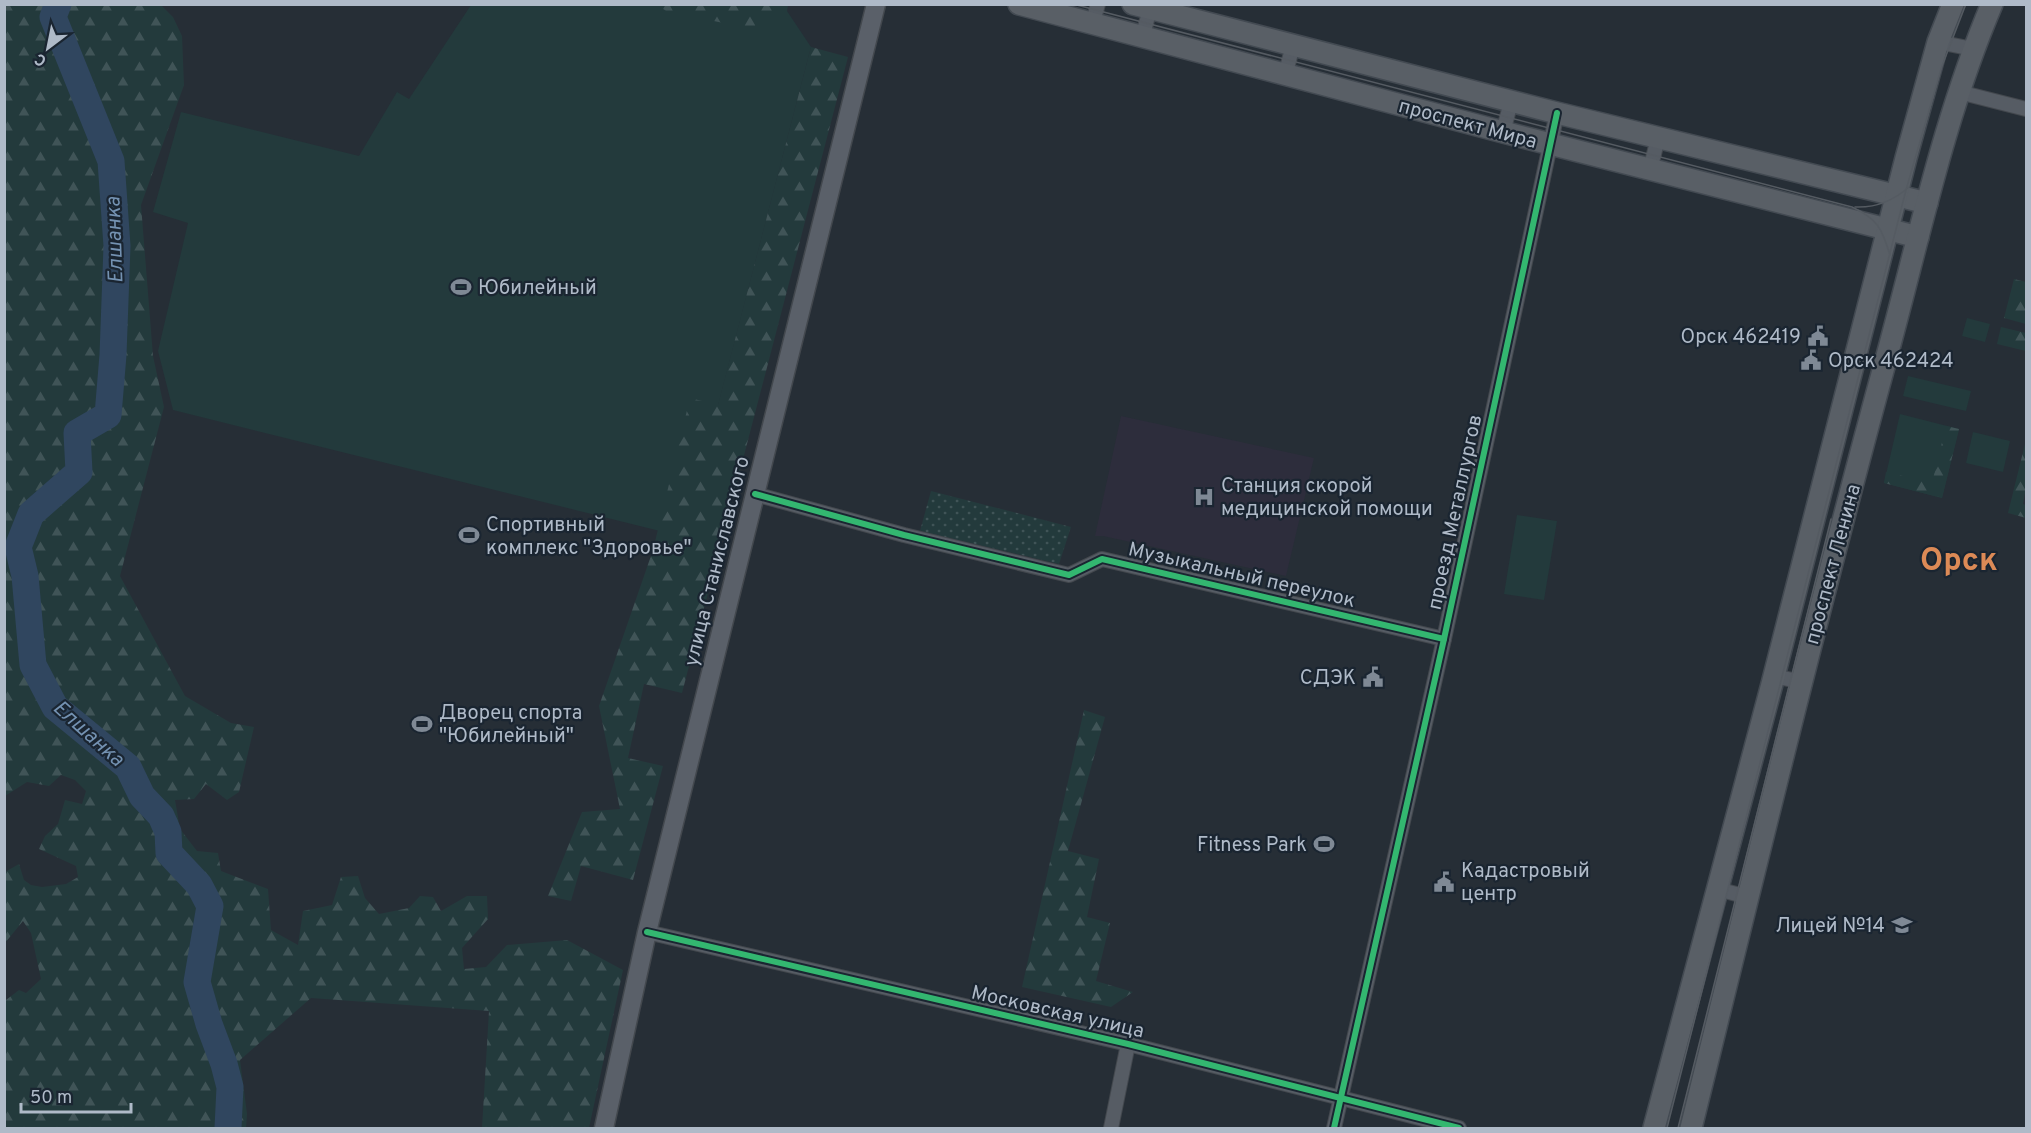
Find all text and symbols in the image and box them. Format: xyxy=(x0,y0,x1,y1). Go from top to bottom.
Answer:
north arrow xyxy=(18,18,78,78)
text: С xyxy=(31,48,51,70)
street label: проспект Мира xyxy=(1395,94,1539,156)
water label: Елшанка xyxy=(100,196,131,284)
sports icon: Юбилейный xyxy=(449,275,473,299)
place label: Юбилейный xyxy=(478,276,597,302)
public building icon: Орск 462419 xyxy=(1806,324,1830,348)
place label: Орск 462419 xyxy=(1680,325,1801,351)
public building icon: Орск 462424 xyxy=(1799,348,1823,372)
place label: Орск 462424 xyxy=(1828,349,1954,375)
street label: проезд Металлургов xyxy=(1423,412,1489,612)
street label: улица Станиславского xyxy=(679,454,757,669)
place label: Станция скорой медицинской помощи xyxy=(1221,474,1433,523)
street label: проспект Ленина xyxy=(1800,482,1868,648)
hospital icon: Станция скорой медицинской помощи xyxy=(1192,485,1216,509)
place label: Спортивный комплекс "Здоровье" xyxy=(486,513,692,562)
sports icon: Спортивный комплекс "Здоровье" xyxy=(457,523,481,547)
street label: Музыкальный переулок xyxy=(1125,537,1358,615)
district label: Орск xyxy=(1920,542,1998,582)
public building icon: СДЭК xyxy=(1361,665,1385,689)
place label: СДЭК xyxy=(1300,666,1356,692)
water label: Елшанка xyxy=(47,695,129,773)
place label: Дворец спорта "Юбилейный" xyxy=(439,701,582,750)
sports icon: Дворец спорта "Юбилейный" xyxy=(410,712,434,736)
sports icon: Fitness Park xyxy=(1312,832,1336,856)
place label: Fitness Park xyxy=(1197,833,1307,859)
place label: Кадастровый центр xyxy=(1461,859,1590,908)
public building icon: Кадастровый центр xyxy=(1432,870,1456,894)
school or university icon: Лицей №14 xyxy=(1890,913,1914,937)
place label: Лицей №14 xyxy=(1775,914,1885,940)
street label: Московская улица xyxy=(969,980,1147,1045)
scale bar xyxy=(21,1076,130,1114)
text: 50 m xyxy=(30,1087,72,1110)

